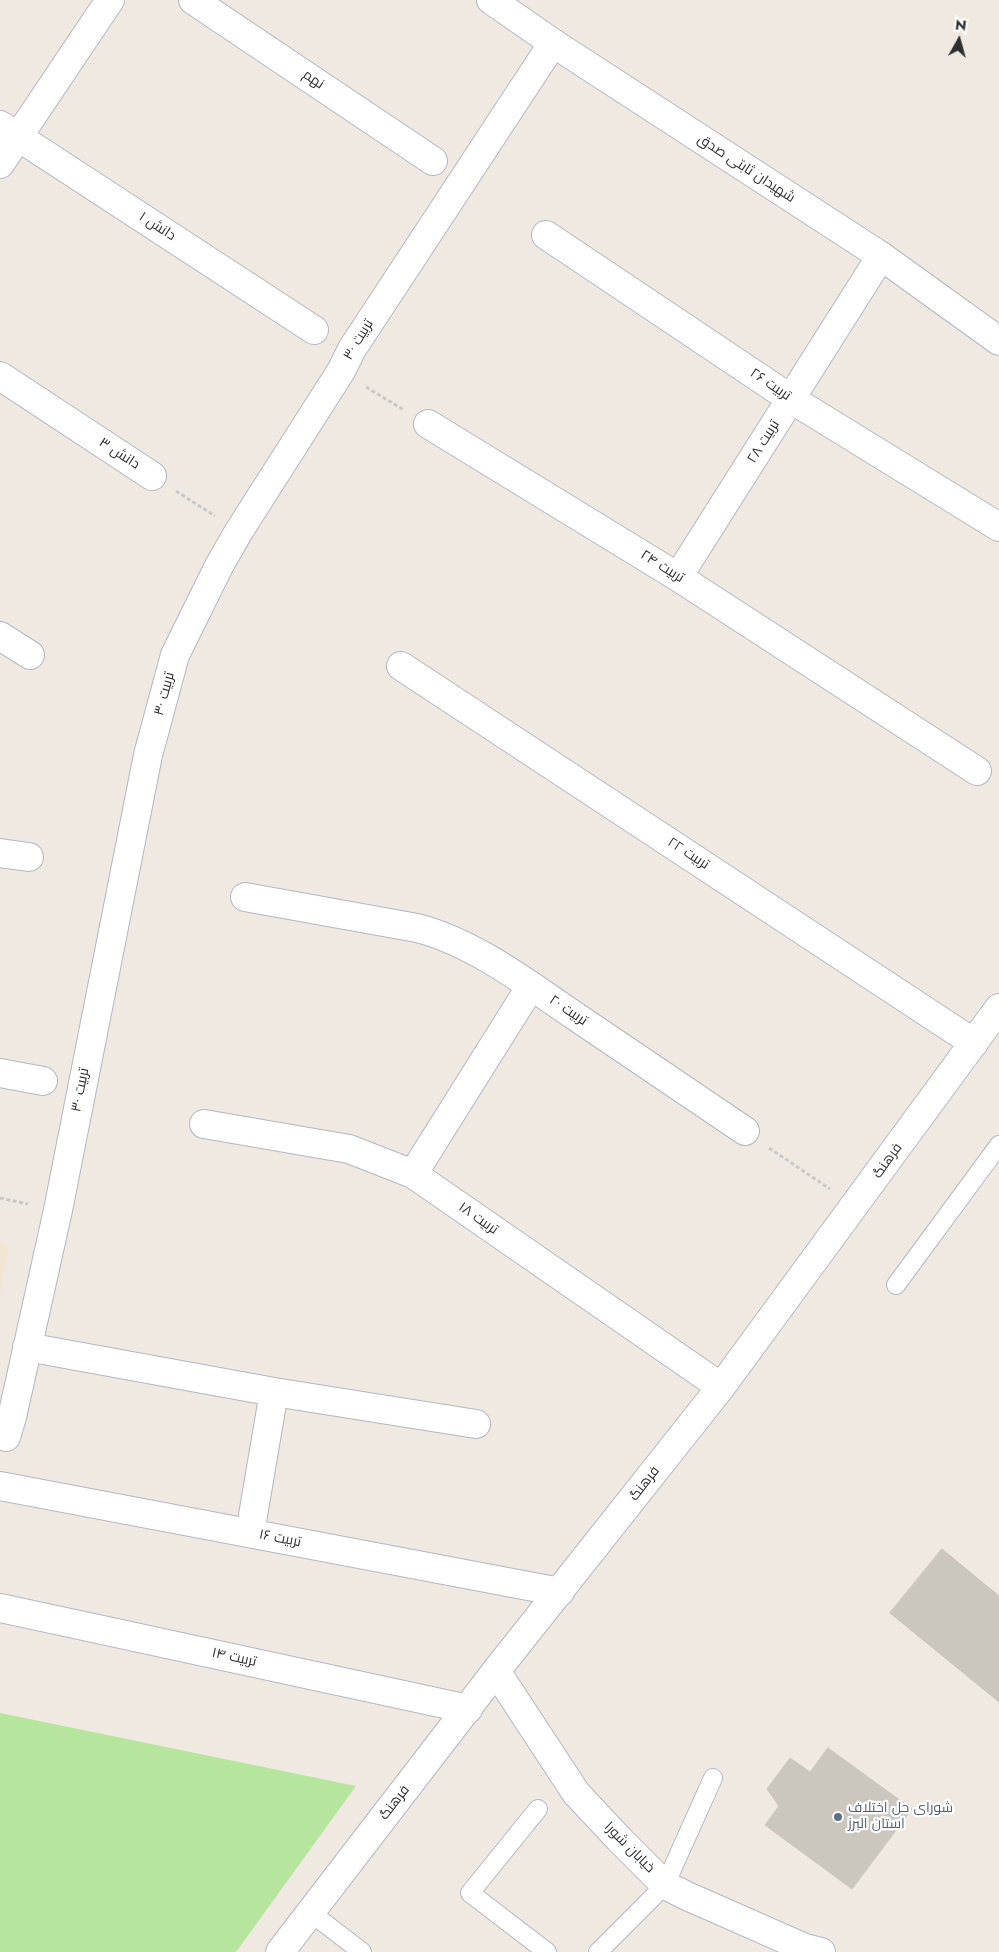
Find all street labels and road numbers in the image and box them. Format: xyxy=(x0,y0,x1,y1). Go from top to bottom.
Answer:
street label: نهم xyxy=(299,67,327,93)
street label: شهیدان ثابتی صدق xyxy=(694,131,798,207)
street label: دانش ۱ xyxy=(136,209,178,245)
street label: تربیت ۳۰ xyxy=(340,317,378,363)
street label: تربیت ۲۶ xyxy=(746,365,794,405)
street label: تربیت ۲۸ xyxy=(744,417,784,467)
street label: دانش ۳ xyxy=(95,435,143,473)
street label: تربیت ۲۴ xyxy=(637,547,687,587)
street label: تربیت ۳۰ xyxy=(151,670,179,718)
street label: تربیت ۲۲ xyxy=(664,834,712,874)
street label: تربیت ۲۰ xyxy=(546,992,590,1030)
street label: تربیت ۳۰ xyxy=(69,1067,93,1113)
street label: فرهنگ xyxy=(870,1140,906,1182)
street label: تربیت ۱۸ xyxy=(455,1199,501,1239)
street label: فرهنگ xyxy=(626,1463,664,1505)
street label: تربیت ۱۶ xyxy=(258,1527,302,1551)
street label: تربیت ۱۴ xyxy=(210,1645,258,1671)
street label: فرهنگ xyxy=(376,1782,414,1824)
street label: خیابان شورا xyxy=(600,1819,658,1877)

